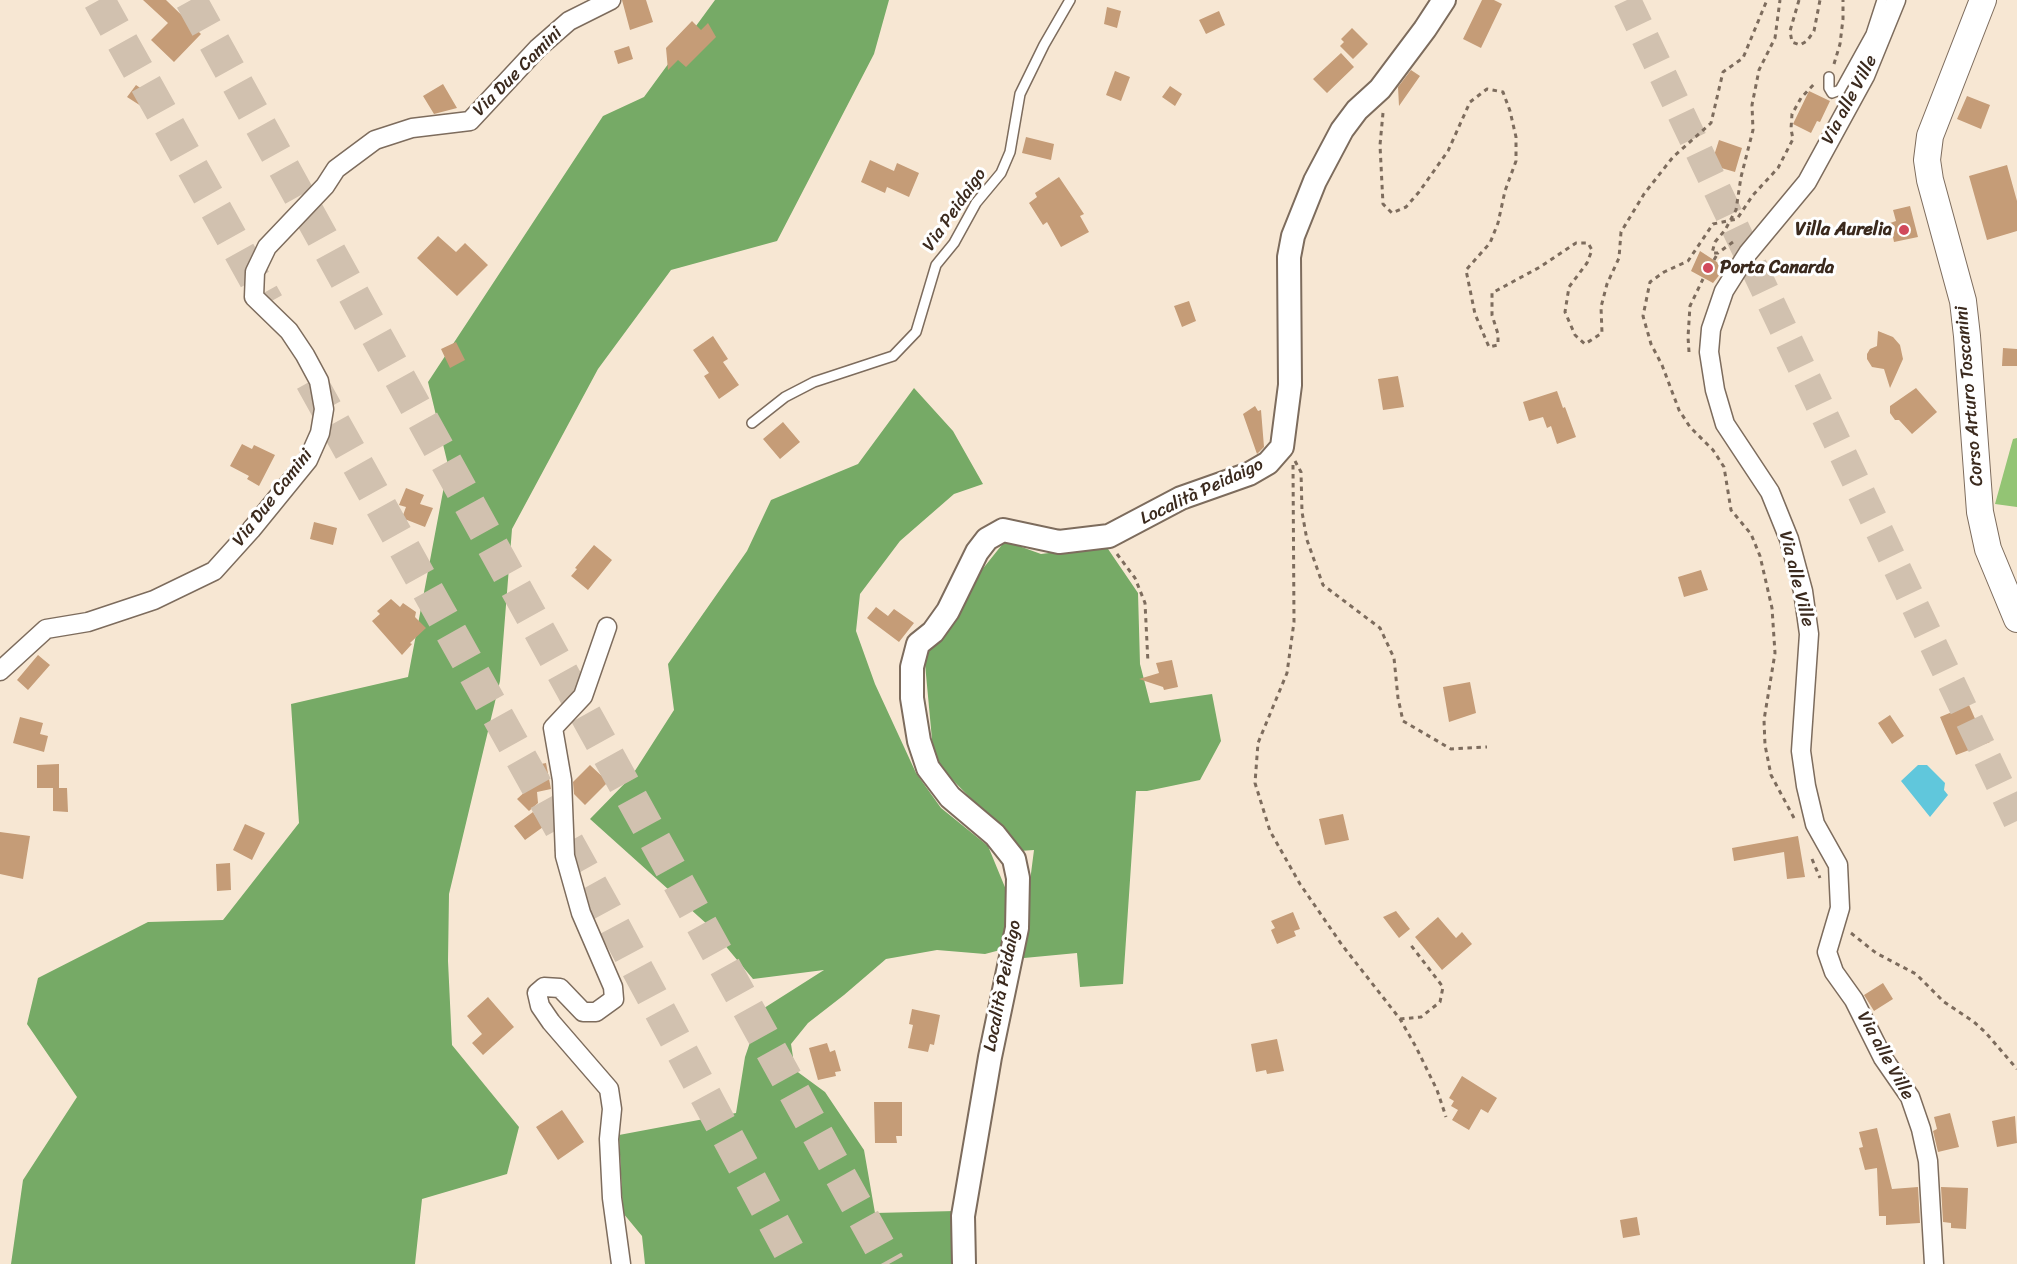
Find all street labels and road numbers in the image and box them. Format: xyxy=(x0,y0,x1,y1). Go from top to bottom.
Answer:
street label: Via Due Camini xyxy=(469,23,567,121)
street label: Via alle Ville xyxy=(1818,52,1882,148)
street label: Via Peidaigo xyxy=(919,164,991,256)
street label: Corso Arturo Toscanini xyxy=(1951,305,1989,487)
street label: Via Due Camini xyxy=(228,445,318,551)
street label: Località Peidaigo xyxy=(1137,454,1267,530)
street label: Via alle Ville xyxy=(1774,529,1818,629)
street label: Località Peidaigo xyxy=(980,918,1026,1054)
street label: Via alle Ville xyxy=(1852,1008,1918,1104)

